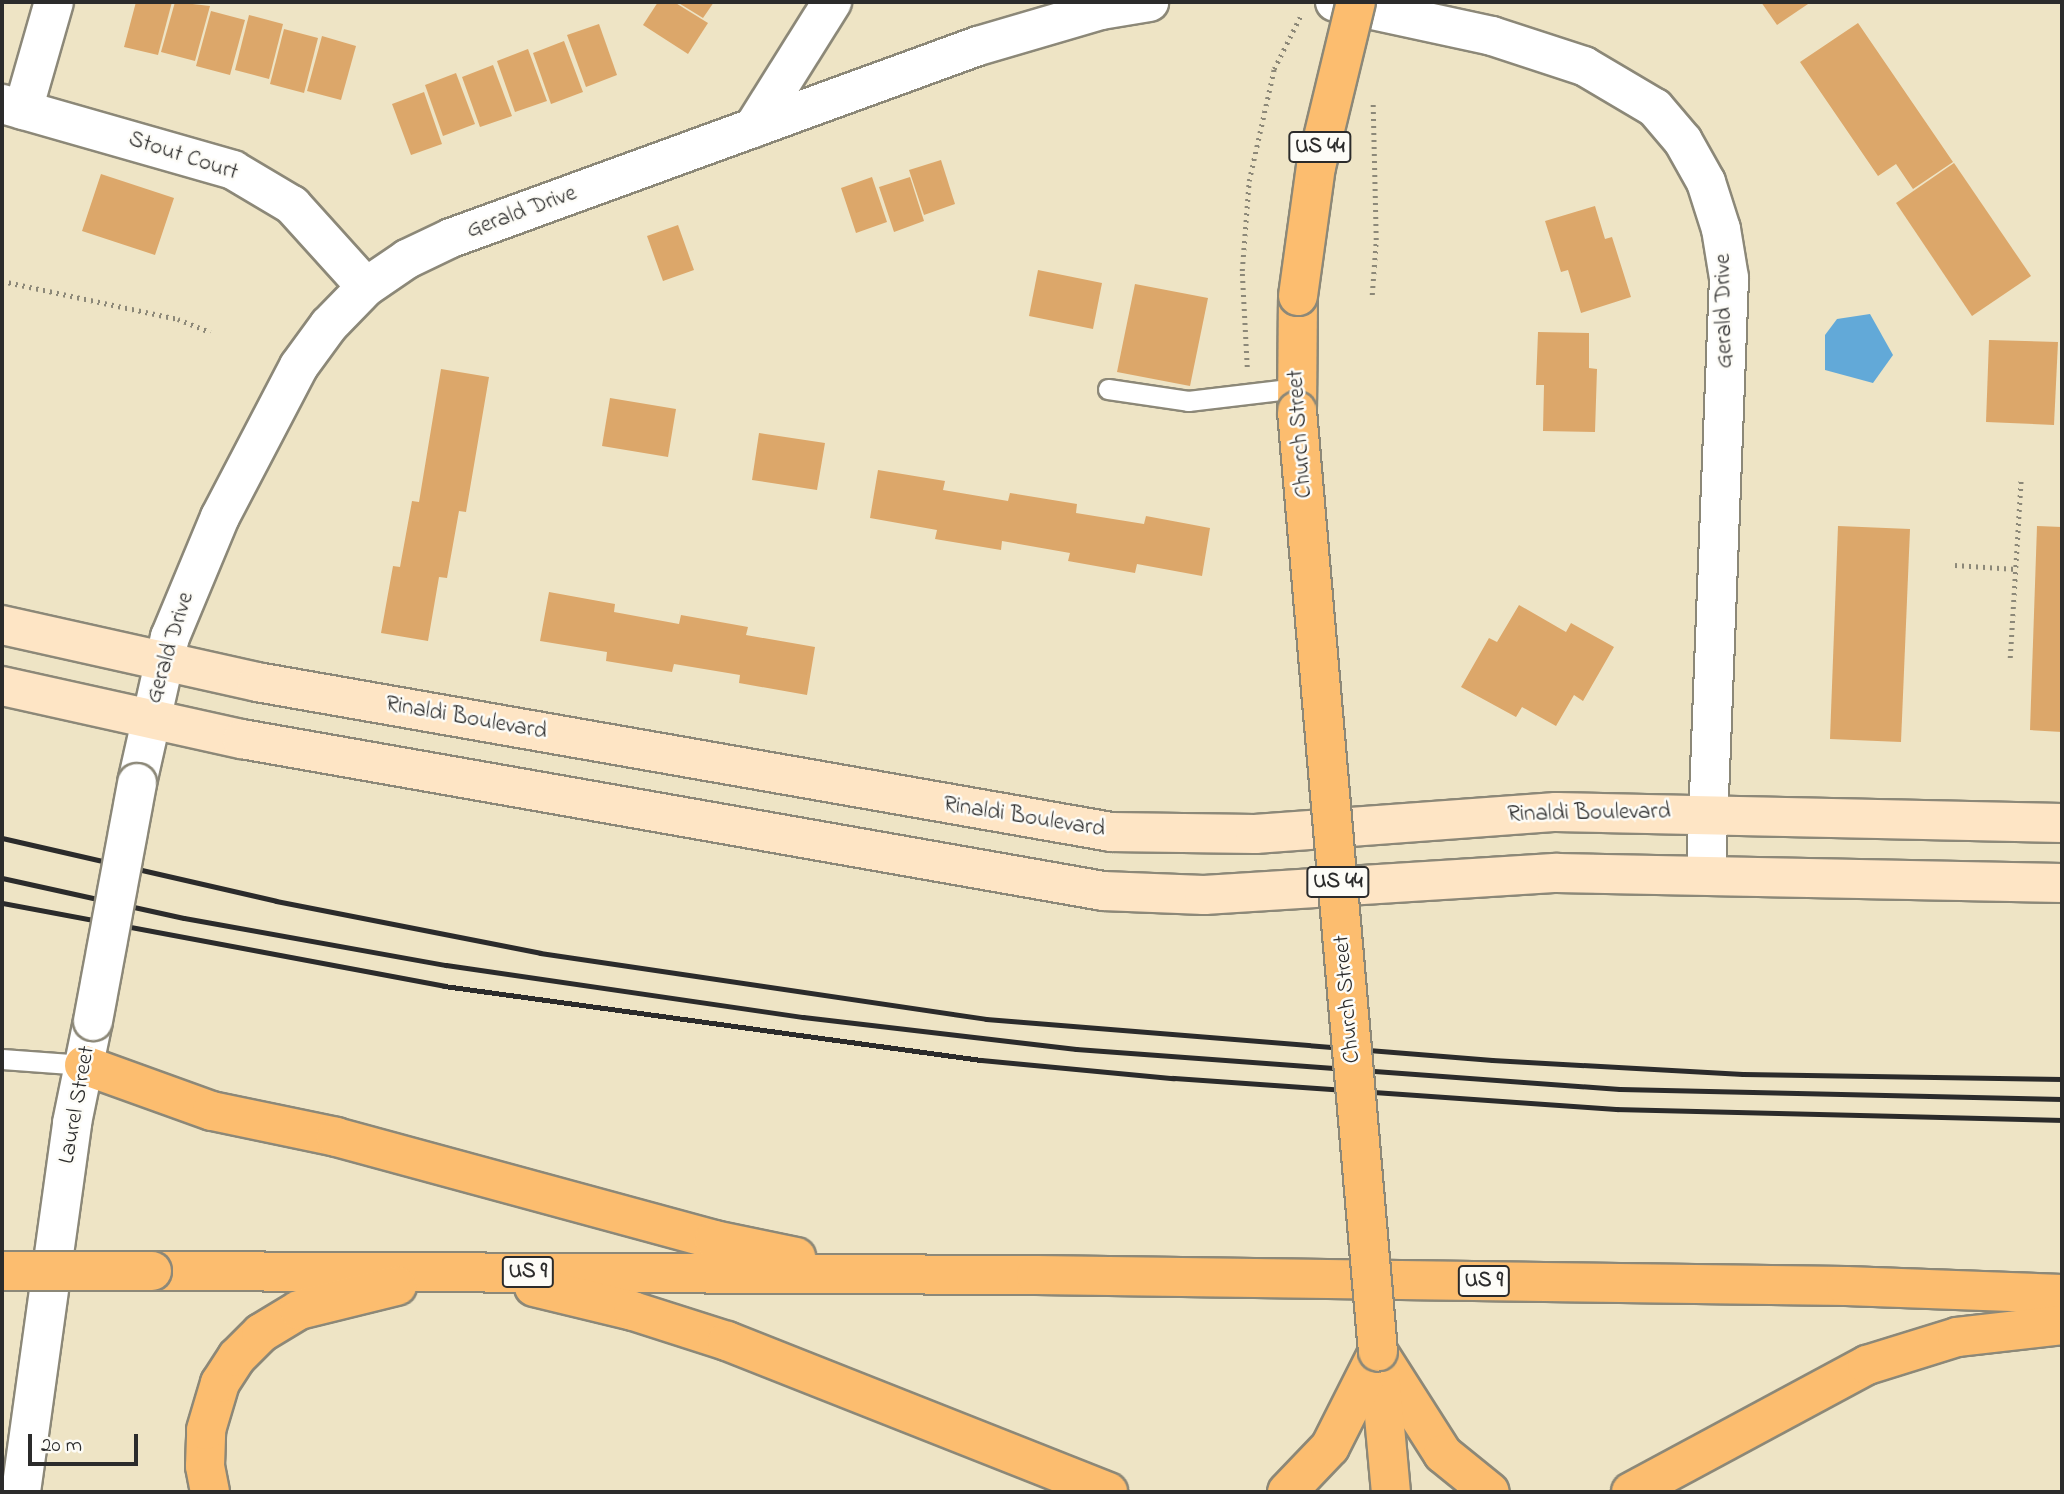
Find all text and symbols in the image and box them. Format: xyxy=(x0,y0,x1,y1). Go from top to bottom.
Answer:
street label: Stout Court xyxy=(125,126,241,188)
road number: US 44 xyxy=(1287,130,1353,164)
street label: Gerald Drive xyxy=(463,180,581,246)
street label: Gerald Drive xyxy=(1710,253,1740,369)
street label: Church Street xyxy=(1283,369,1319,499)
street label: Gerald Drive xyxy=(141,589,201,707)
street label: Rinaldi Boulevard xyxy=(383,691,549,747)
street label: Rinaldi Boulevard xyxy=(941,792,1107,844)
street label: Rinaldi Boulevard xyxy=(1507,799,1671,829)
road number: US 44 xyxy=(1305,864,1371,900)
street label: Church Street xyxy=(1329,934,1367,1064)
street label: Laurel Street xyxy=(54,1044,102,1166)
road number: US 9 xyxy=(502,1254,554,1290)
road number: US 9 xyxy=(1458,1264,1510,1298)
scale bar xyxy=(32,1420,142,1464)
text: 20 m xyxy=(41,1431,82,1461)

